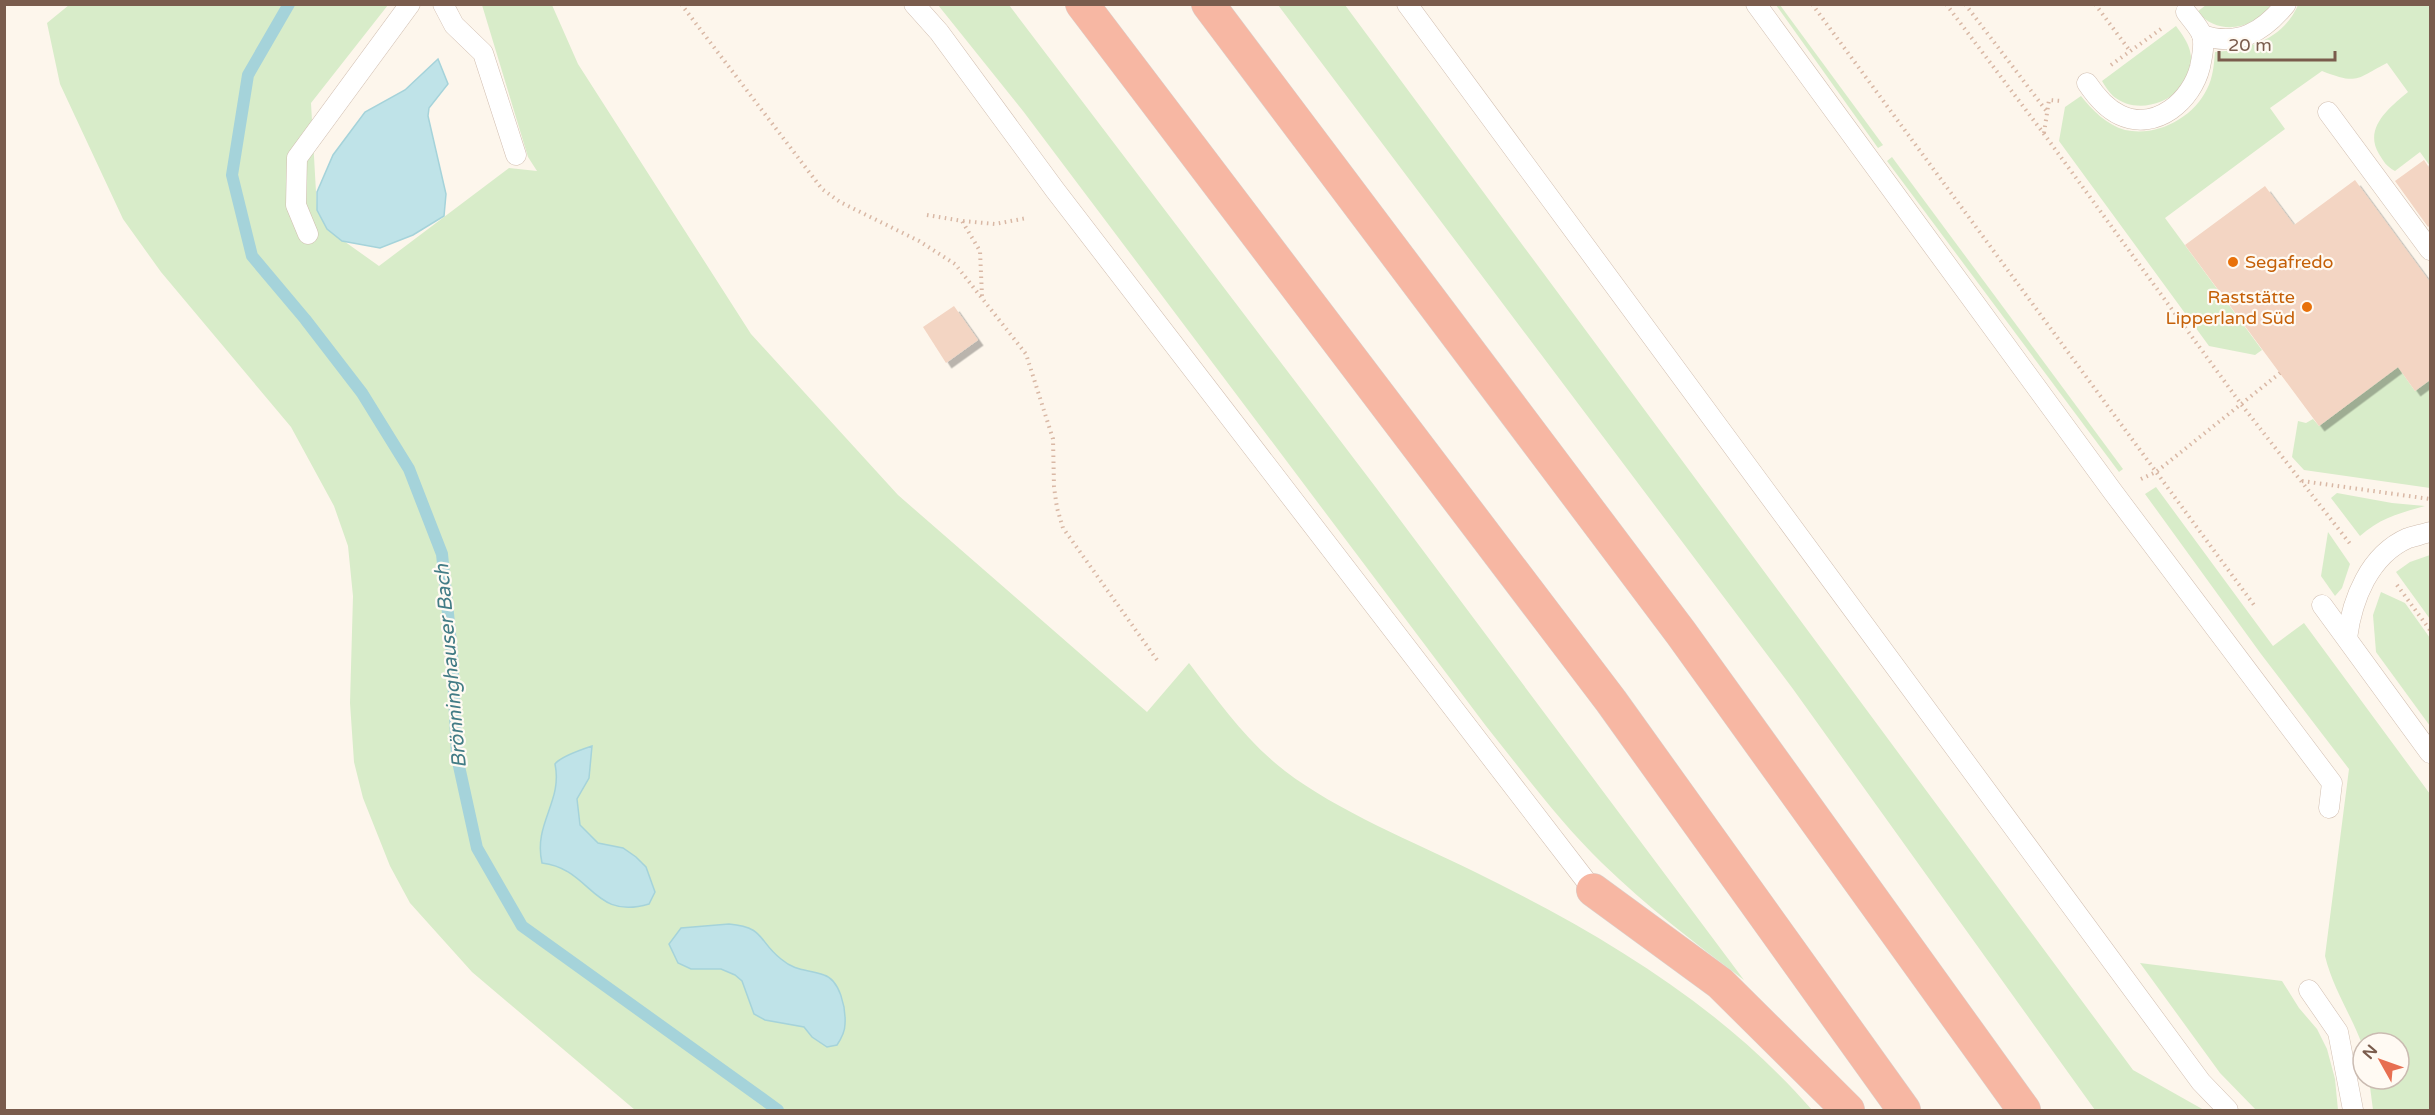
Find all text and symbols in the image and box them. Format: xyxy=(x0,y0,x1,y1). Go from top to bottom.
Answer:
scale bar xyxy=(2219,24,2334,62)
text: 20 m xyxy=(2228,34,2272,56)
place label: Segafredo xyxy=(2245,251,2334,273)
marker: Segafredo xyxy=(2226,255,2240,269)
place label: Raststätte Lipperland Süd xyxy=(2166,286,2295,329)
marker: Raststätte Lipperland Süd xyxy=(2300,300,2314,314)
water label: Brönninghauser Bach xyxy=(430,562,472,769)
north arrow xyxy=(2351,1031,2411,1091)
text: N xyxy=(2358,1041,2382,1063)

